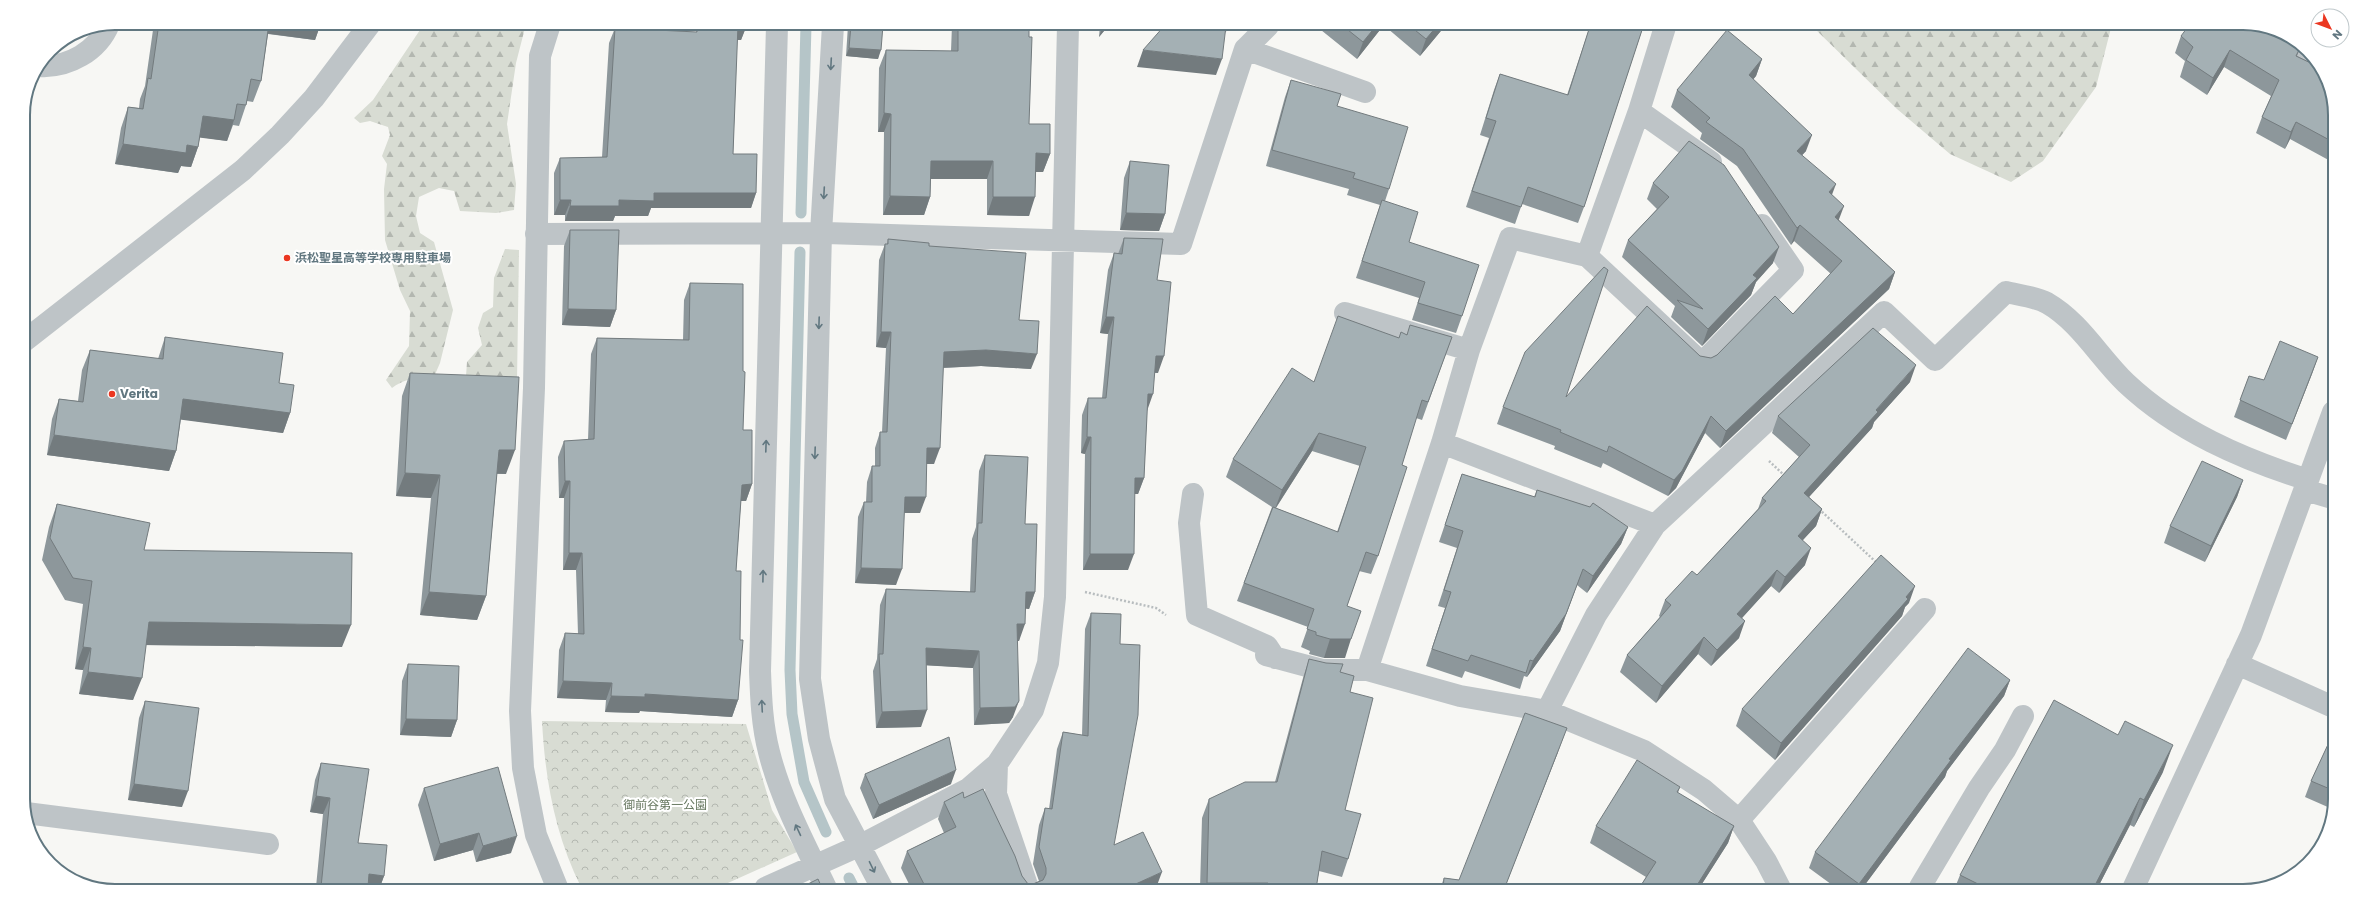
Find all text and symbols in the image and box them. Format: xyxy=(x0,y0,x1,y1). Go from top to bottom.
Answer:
north arrow xyxy=(2310,8,2350,48)
text: N xyxy=(2329,26,2346,43)
one-way arrow xyxy=(827,57,834,70)
one-way arrow xyxy=(820,186,827,199)
place label: 浜松聖星高等学校専用駐車場 xyxy=(295,249,451,266)
marker: 浜松聖星高等学校専用駐車場 xyxy=(282,253,292,263)
one-way arrow xyxy=(815,316,823,329)
place label: Verita xyxy=(120,385,158,402)
marker: Verita xyxy=(107,389,117,399)
one-way arrow xyxy=(762,440,770,453)
one-way arrow xyxy=(812,446,819,459)
one-way arrow xyxy=(759,570,766,583)
one-way arrow xyxy=(758,700,765,713)
park label: 御前谷第一公園 xyxy=(623,796,707,813)
one-way arrow xyxy=(794,824,801,836)
one-way arrow xyxy=(868,860,876,872)

